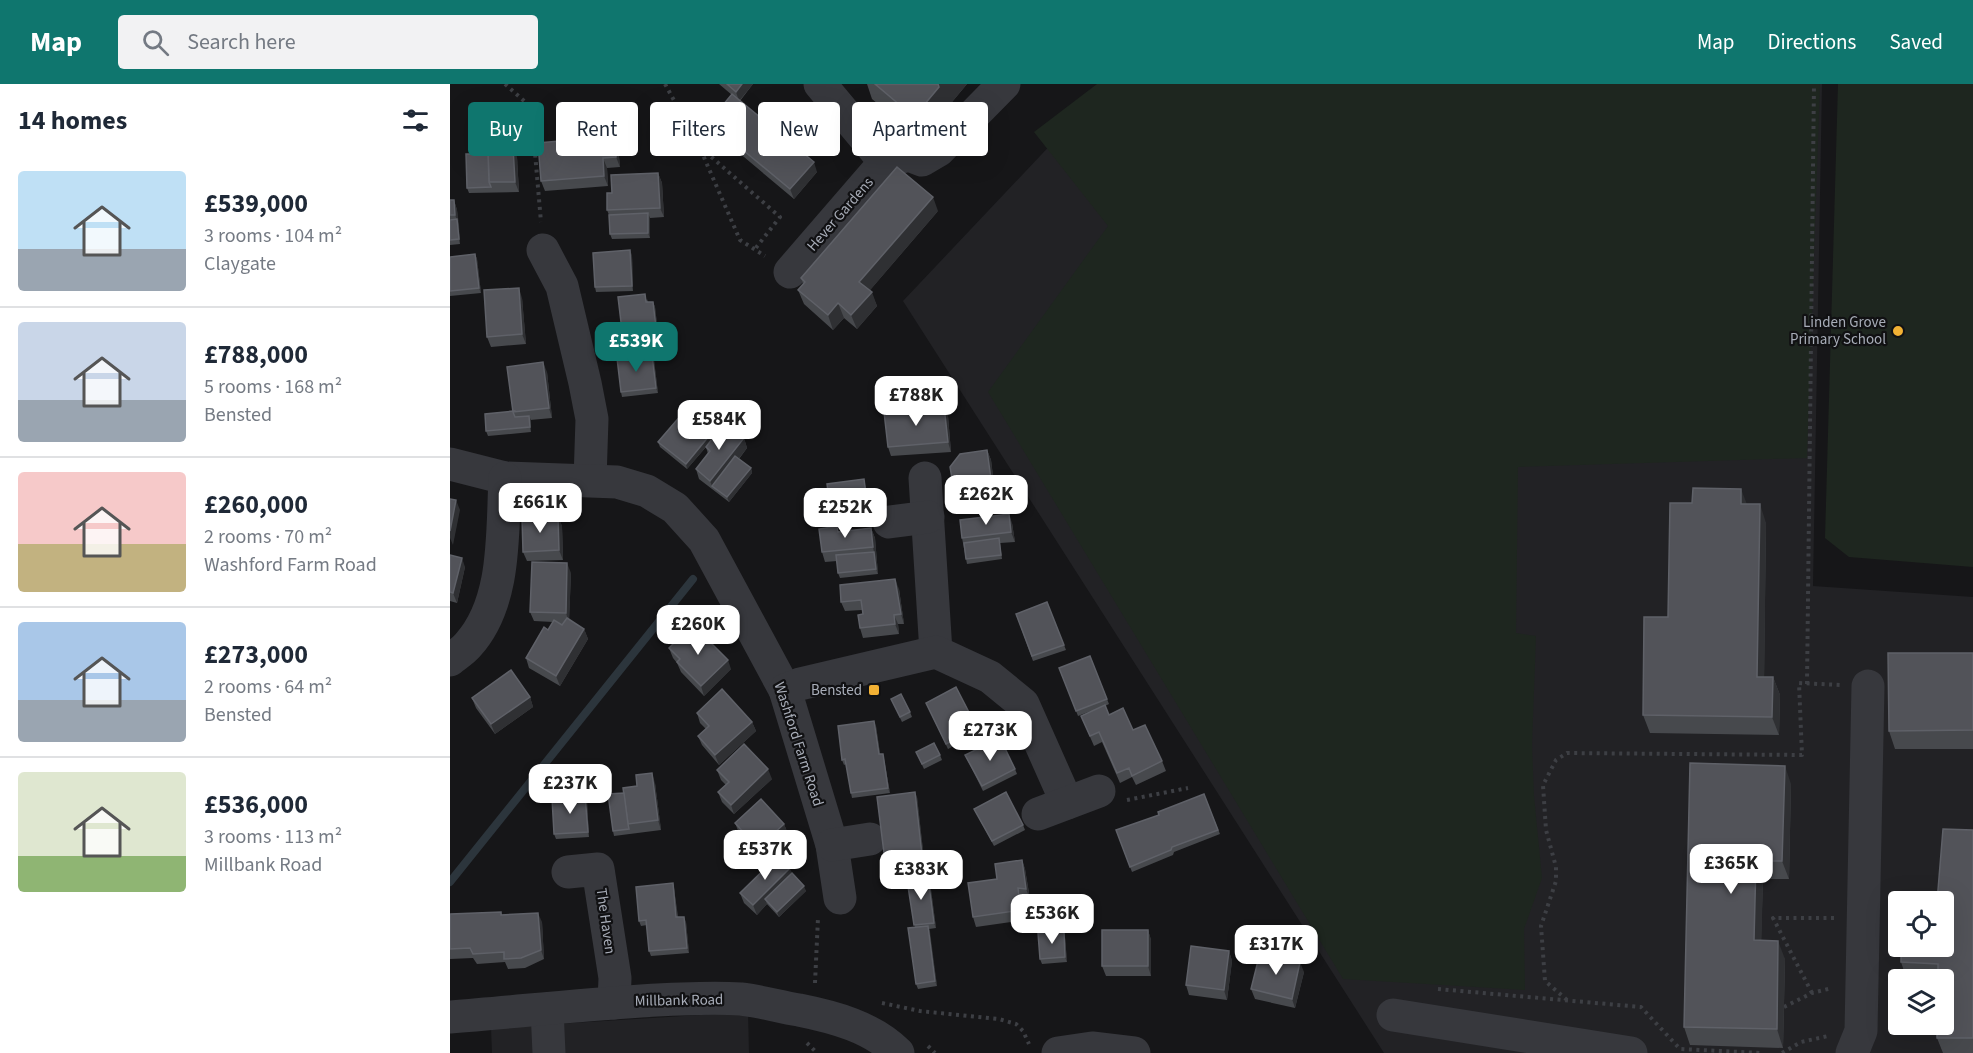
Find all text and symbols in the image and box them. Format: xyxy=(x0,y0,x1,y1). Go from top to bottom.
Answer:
search box xyxy=(118,15,538,69)
text: Map xyxy=(30,22,82,62)
icon: search xyxy=(139,26,172,59)
text: Search here xyxy=(187,26,296,58)
text: Map xyxy=(1697,27,1735,57)
text: Directions xyxy=(1768,27,1856,57)
text: Saved xyxy=(1889,27,1943,57)
text: 14 homes xyxy=(18,102,127,139)
chip: Buy xyxy=(468,102,544,156)
chip: Rent xyxy=(556,102,638,156)
chip: Filters xyxy=(650,102,746,156)
chip: New xyxy=(758,102,840,156)
chip: Apartment xyxy=(852,102,988,156)
icon: filters xyxy=(399,104,432,137)
street label: Hever Gardens xyxy=(802,173,878,256)
text: £539,000 xyxy=(204,185,308,222)
icon: home xyxy=(66,195,138,267)
text: 3 rooms · 104 m² xyxy=(204,222,342,250)
text: Claygate xyxy=(204,250,276,278)
place label: Linden Grove Primary School xyxy=(1790,312,1886,350)
pin: £539K xyxy=(594,322,678,373)
marker: Linden Grove Primary School xyxy=(1891,324,1905,338)
text: £539K xyxy=(609,327,663,355)
text: £788,000 xyxy=(204,336,308,373)
icon: home xyxy=(66,346,138,418)
text: 5 rooms · 168 m² xyxy=(204,373,342,401)
pin: £788K xyxy=(874,376,958,427)
text: £788K xyxy=(889,381,943,409)
pin: £584K xyxy=(677,400,761,451)
text: Bensted xyxy=(204,401,272,429)
text: £584K xyxy=(692,405,746,433)
pin: £262K xyxy=(944,475,1028,526)
text: £262K xyxy=(959,480,1013,508)
pin: £661K xyxy=(498,483,582,534)
text: £260,000 xyxy=(204,486,308,523)
text: £661K xyxy=(513,488,567,516)
pin: £252K xyxy=(803,488,887,539)
text: £252K xyxy=(818,493,872,521)
icon: home xyxy=(66,496,138,568)
text: 2 rooms · 70 m² xyxy=(204,523,332,551)
text: Washford Farm Road xyxy=(204,551,377,579)
pin: £260K xyxy=(656,605,740,656)
text: £260K xyxy=(671,610,725,638)
text: £273,000 xyxy=(204,636,308,673)
icon: home xyxy=(66,646,138,718)
text: 2 rooms · 64 m² xyxy=(204,673,332,701)
street label: Washford Farm Road xyxy=(769,679,829,809)
place label: Bensted xyxy=(811,680,862,701)
marker: Bensted xyxy=(867,683,881,697)
text: Bensted xyxy=(204,701,272,729)
pin: £273K xyxy=(948,711,1032,762)
text: £273K xyxy=(963,716,1017,744)
pin: £237K xyxy=(528,764,612,815)
text: £237K xyxy=(543,769,597,797)
text: £536,000 xyxy=(204,786,308,823)
icon: home xyxy=(66,796,138,868)
text: 3 rooms · 113 m² xyxy=(204,823,342,851)
pin: £537K xyxy=(723,830,807,881)
text: £537K xyxy=(738,835,792,863)
pin: £365K xyxy=(1689,844,1773,895)
text: £365K xyxy=(1704,849,1758,877)
pin: £383K xyxy=(879,850,963,901)
text: Millbank Road xyxy=(204,851,322,879)
text: £383K xyxy=(894,855,948,883)
street label: The Haven xyxy=(590,887,621,955)
map controls xyxy=(1888,891,1954,1035)
button: locate xyxy=(1888,891,1954,957)
pin: £536K xyxy=(1010,894,1094,945)
text: £536K xyxy=(1025,899,1079,927)
pin: £317K xyxy=(1234,925,1318,976)
text: £317K xyxy=(1249,930,1303,958)
button: layers xyxy=(1888,969,1954,1035)
street label: Millbank Road xyxy=(634,989,724,1012)

